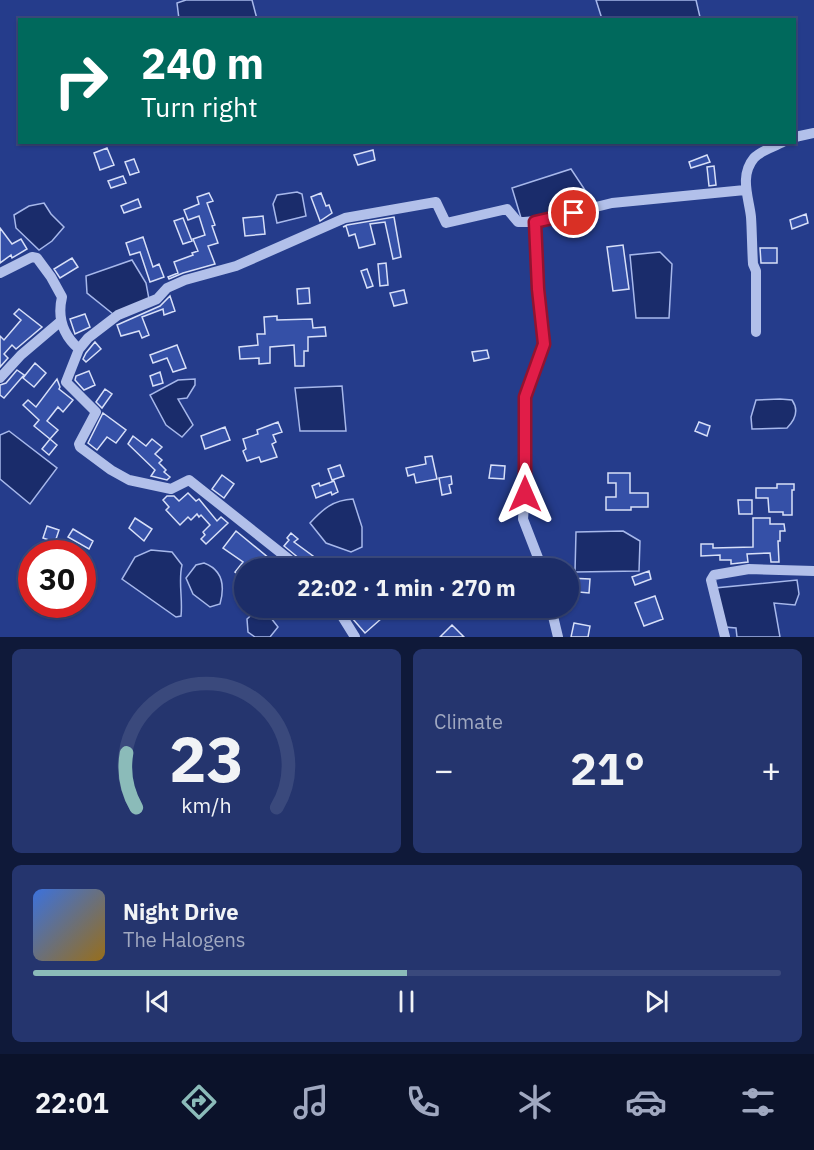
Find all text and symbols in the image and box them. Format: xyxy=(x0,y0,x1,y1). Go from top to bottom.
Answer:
text: 240 m xyxy=(141,36,264,91)
icon: right xyxy=(42,42,120,120)
text: Turn right xyxy=(141,89,258,124)
pin xyxy=(548,187,599,238)
icon: arrive xyxy=(557,196,590,229)
position arrow xyxy=(493,462,557,526)
speed limit sign: 30 xyxy=(18,540,96,618)
text: 22:02 · 1 min · 270 m xyxy=(297,573,516,602)
text: Climate xyxy=(434,708,503,735)
text: 23 xyxy=(169,718,244,799)
text: 21° xyxy=(570,739,645,797)
text: − xyxy=(434,748,454,791)
text: + xyxy=(761,748,781,791)
text: km/h xyxy=(181,791,232,819)
text: Night Drive xyxy=(123,897,239,926)
text: The Halogens xyxy=(123,926,245,953)
icon: previous xyxy=(141,985,174,1018)
icon: pause xyxy=(390,985,423,1018)
icon: next xyxy=(640,985,673,1018)
icon: directions xyxy=(178,1081,220,1123)
icon: music xyxy=(290,1081,332,1123)
icon: phone xyxy=(402,1081,444,1123)
icon: climate xyxy=(514,1081,556,1123)
icon: car xyxy=(625,1081,667,1123)
icon: filters xyxy=(737,1081,779,1123)
text: 22:01 xyxy=(35,1085,109,1120)

